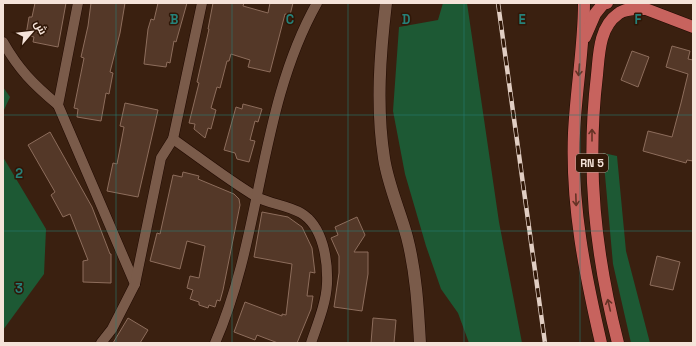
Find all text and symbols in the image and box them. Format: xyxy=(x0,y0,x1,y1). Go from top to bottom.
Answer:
text: B xyxy=(170,11,179,28)
text: C xyxy=(286,11,294,28)
text: D xyxy=(402,11,411,28)
text: E xyxy=(518,11,526,28)
text: F xyxy=(635,11,642,28)
north arrow xyxy=(12,12,52,52)
text: ش xyxy=(31,18,50,37)
one-way arrow xyxy=(575,63,582,76)
one-way arrow xyxy=(588,129,596,142)
road number: RN 5 xyxy=(576,154,608,172)
text: 2 xyxy=(15,165,23,182)
one-way arrow xyxy=(572,193,580,206)
text: 3 xyxy=(15,280,23,297)
one-way arrow xyxy=(604,299,612,312)

